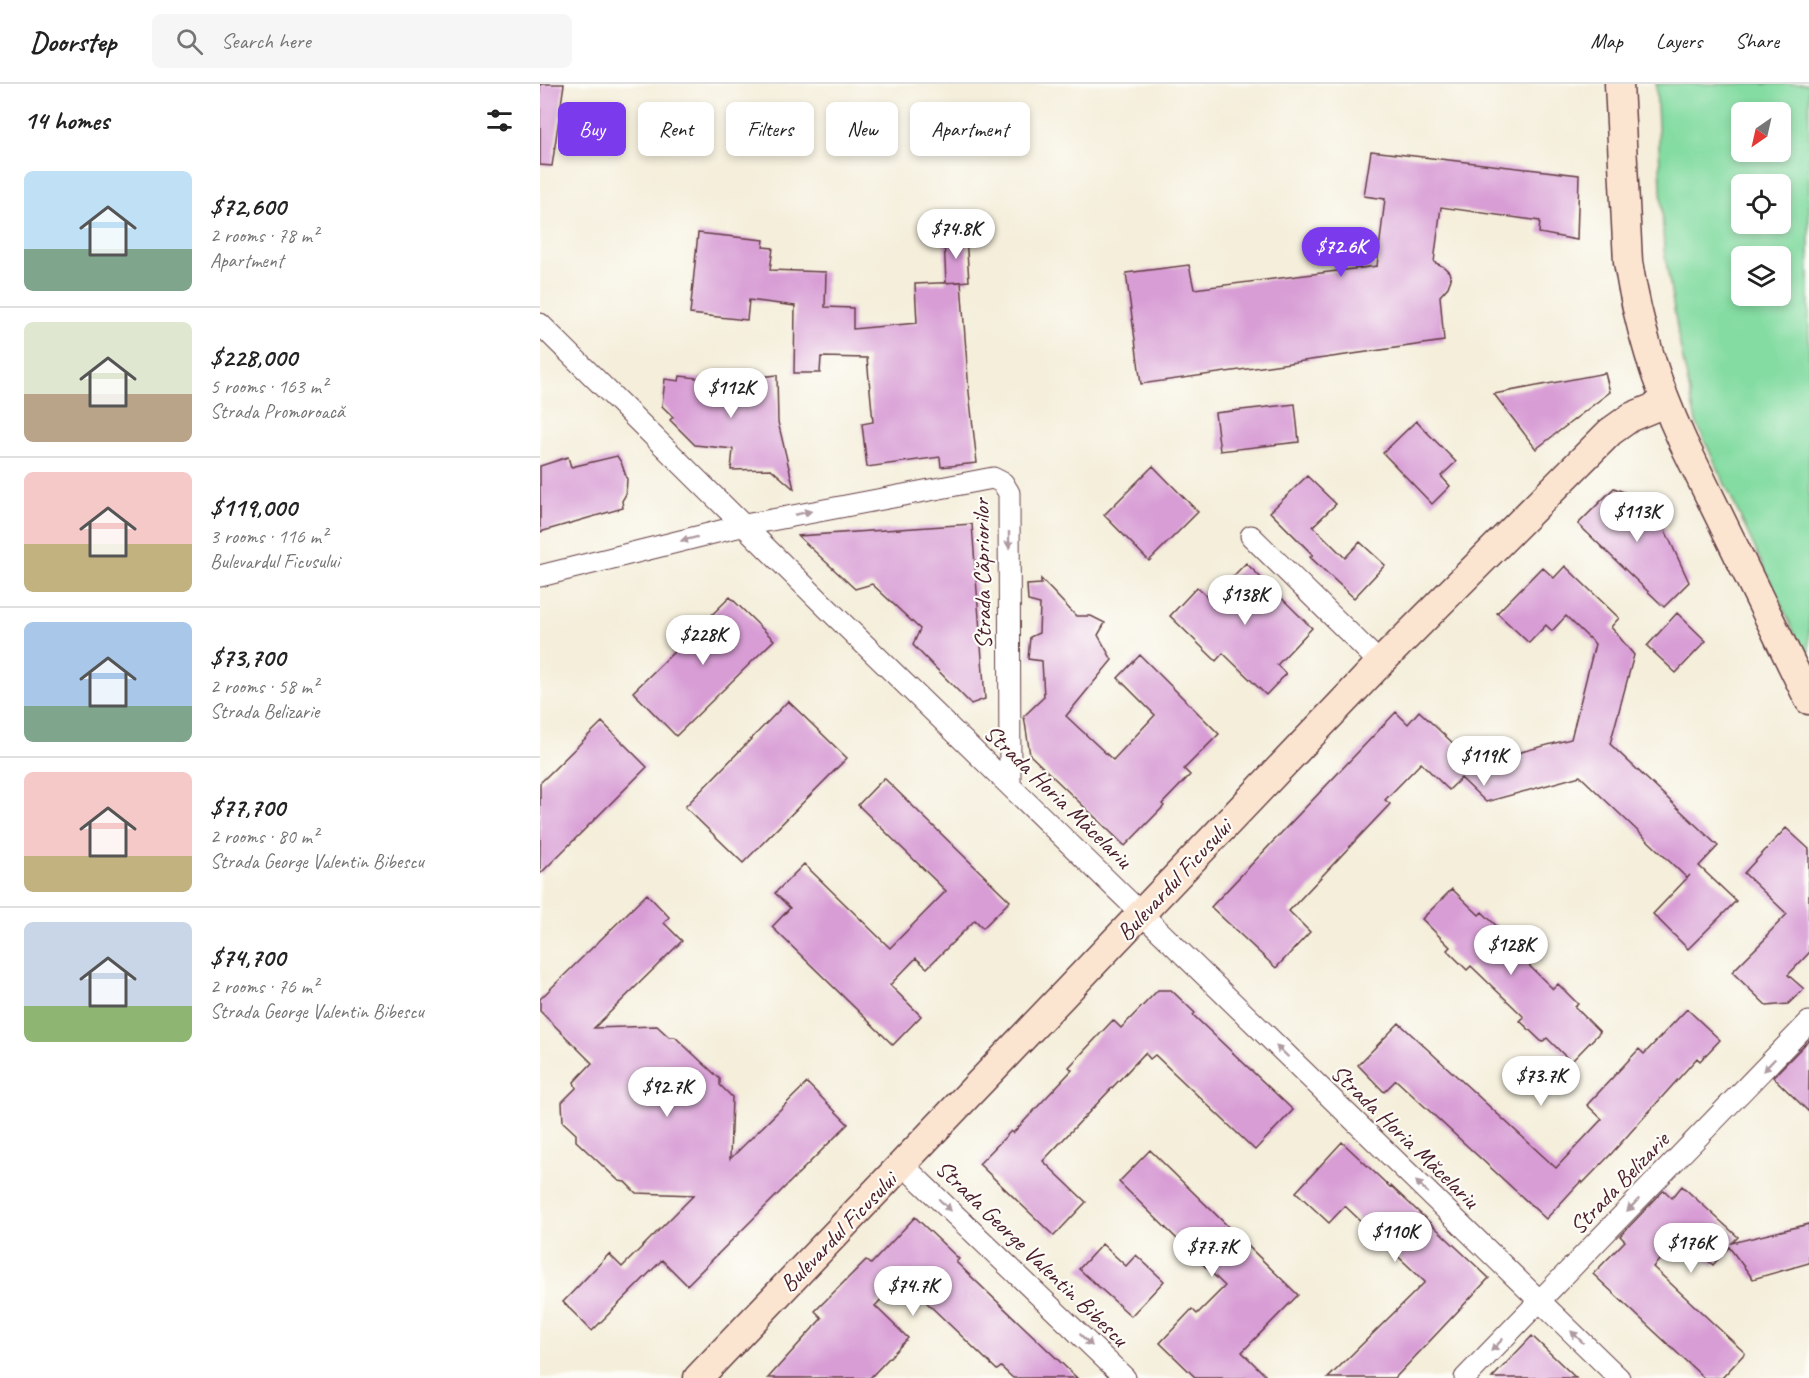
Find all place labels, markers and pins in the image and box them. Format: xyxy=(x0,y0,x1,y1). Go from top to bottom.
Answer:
pin: $74.8K xyxy=(907,209,1005,260)
pin: $72.6K xyxy=(1292,227,1390,278)
pin: $112K xyxy=(689,368,773,419)
pin: $113K xyxy=(1595,492,1679,543)
pin: $138K xyxy=(1203,575,1287,626)
pin: $228K xyxy=(661,615,745,666)
pin: $119K xyxy=(1442,736,1526,787)
pin: $128K xyxy=(1469,925,1553,976)
pin: $73.7K xyxy=(1492,1056,1590,1107)
pin: $92.7K xyxy=(618,1067,716,1118)
pin: $110K xyxy=(1353,1212,1437,1263)
pin: $176K xyxy=(1649,1223,1733,1274)
pin: $77.7K xyxy=(1163,1227,1261,1278)
pin: $74.7K xyxy=(864,1266,962,1317)

